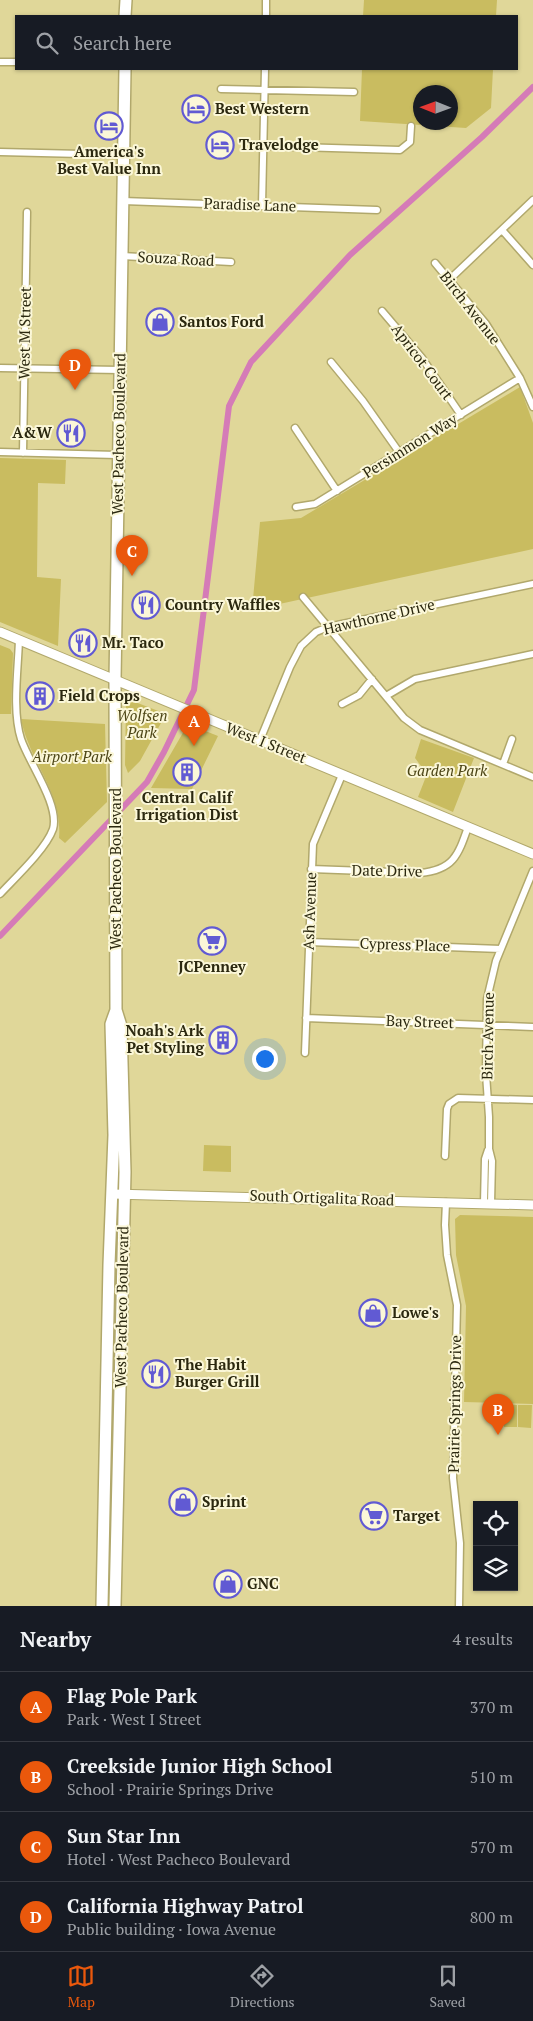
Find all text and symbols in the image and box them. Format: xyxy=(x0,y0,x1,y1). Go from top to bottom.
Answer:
search box xyxy=(15,15,518,70)
icon: search xyxy=(33,29,61,57)
text: Search here xyxy=(73,30,172,55)
north arrow xyxy=(413,85,458,130)
hotel icon: Best Western xyxy=(181,94,211,124)
place label: Best Western xyxy=(215,98,309,118)
hotel icon: America's Best Value Inn xyxy=(94,111,124,141)
hotel icon: Travelodge xyxy=(205,130,235,160)
place label: Travelodge xyxy=(239,134,319,154)
place label: America's Best Value Inn xyxy=(57,141,161,178)
street label: Paradise Lane xyxy=(203,192,297,216)
street label: Souza Road xyxy=(137,246,215,270)
street label: Birch Avenue xyxy=(436,267,506,348)
street label: West M Street xyxy=(13,286,35,380)
shop icon: Santos Ford xyxy=(145,307,175,337)
place label: Santos Ford xyxy=(179,311,264,331)
street label: Apricot Court xyxy=(388,319,458,404)
pin: D xyxy=(59,349,91,390)
street label: West Pacheco Boulevard xyxy=(107,353,129,515)
street label: Persimmon Way xyxy=(358,408,461,482)
restaurant icon: A&W xyxy=(56,418,86,448)
place label: A&W xyxy=(12,422,53,442)
pin: C xyxy=(116,535,148,576)
restaurant icon: Country Waffles xyxy=(131,590,161,620)
street label: Hawthorne Drive xyxy=(321,593,436,639)
place label: Country Waffles xyxy=(165,594,280,614)
restaurant icon: Mr. Taco xyxy=(68,628,98,658)
place label: Mr. Taco xyxy=(102,632,164,652)
building icon: Field Crops xyxy=(25,681,55,711)
place label: Field Crops xyxy=(59,685,140,705)
park label: Wolfsen Park xyxy=(117,705,167,742)
pin: A xyxy=(178,705,210,746)
street label: West I Street xyxy=(223,717,310,767)
park label: Airport Park xyxy=(31,746,113,766)
building icon: Central Calif Irrigation Dist xyxy=(172,757,202,787)
park label: Garden Park xyxy=(407,760,488,780)
place label: Central Calif Irrigation Dist xyxy=(136,787,238,824)
street label: West Pacheco Boulevard xyxy=(105,788,125,950)
street label: Date Drive xyxy=(351,859,423,881)
street label: Ash Avenue xyxy=(298,872,320,950)
supermarket icon: JCPenney xyxy=(197,926,227,956)
street label: Cypress Place xyxy=(359,932,451,956)
place label: JCPenney xyxy=(178,956,247,976)
street label: Birch Avenue xyxy=(476,992,498,1080)
street label: Bay Street xyxy=(386,1010,455,1032)
place label: Noah's Ark Pet Styling xyxy=(126,1020,205,1057)
building icon: Noah's Ark Pet Styling xyxy=(208,1025,238,1055)
your location xyxy=(252,1046,278,1072)
street label: South Ortigalita Road xyxy=(249,1184,395,1210)
street label: West Pacheco Boulevard xyxy=(110,1226,132,1388)
shop icon: Lowe's xyxy=(358,1298,388,1328)
place label: Lowe's xyxy=(392,1302,439,1322)
street label: Prairie Springs Drive xyxy=(443,1335,465,1473)
place label: The Habit Burger Grill xyxy=(175,1354,260,1391)
restaurant icon: The Habit Burger Grill xyxy=(141,1359,171,1389)
pin: B xyxy=(482,1394,514,1435)
shop icon: Sprint xyxy=(168,1487,198,1517)
place label: Sprint xyxy=(202,1491,247,1511)
supermarket icon: Target xyxy=(359,1501,389,1531)
map controls xyxy=(473,1501,518,1591)
button: locate xyxy=(473,1501,518,1546)
place label: Target xyxy=(393,1505,440,1525)
button: layers xyxy=(473,1546,518,1591)
shop icon: GNC xyxy=(213,1569,243,1599)
place label: GNC xyxy=(247,1573,279,1593)
text: Nearby xyxy=(20,1625,91,1653)
text: 4 results xyxy=(453,1628,513,1650)
text: Flag Pole Park xyxy=(67,1683,197,1708)
text: A xyxy=(30,1696,42,1718)
text: 370 m xyxy=(470,1696,513,1718)
text: Park · West I Street xyxy=(67,1708,202,1730)
text: Creekside Junior High School xyxy=(67,1753,332,1778)
text: B xyxy=(31,1766,41,1788)
text: 510 m xyxy=(470,1766,513,1788)
text: School · Prairie Springs Drive xyxy=(67,1778,274,1800)
text: Sun Star Inn xyxy=(67,1823,180,1848)
text: C xyxy=(31,1836,41,1858)
text: 570 m xyxy=(470,1836,513,1858)
text: Hotel · West Pacheco Boulevard xyxy=(67,1848,291,1870)
text: California Highway Patrol xyxy=(67,1893,304,1918)
text: D xyxy=(30,1906,42,1928)
text: 800 m xyxy=(470,1906,513,1928)
text: Public building · Iowa Avenue xyxy=(67,1918,276,1940)
tab: Map xyxy=(67,1962,95,2011)
tab: Directions xyxy=(230,1962,295,2011)
tab: Saved xyxy=(429,1962,466,2011)

